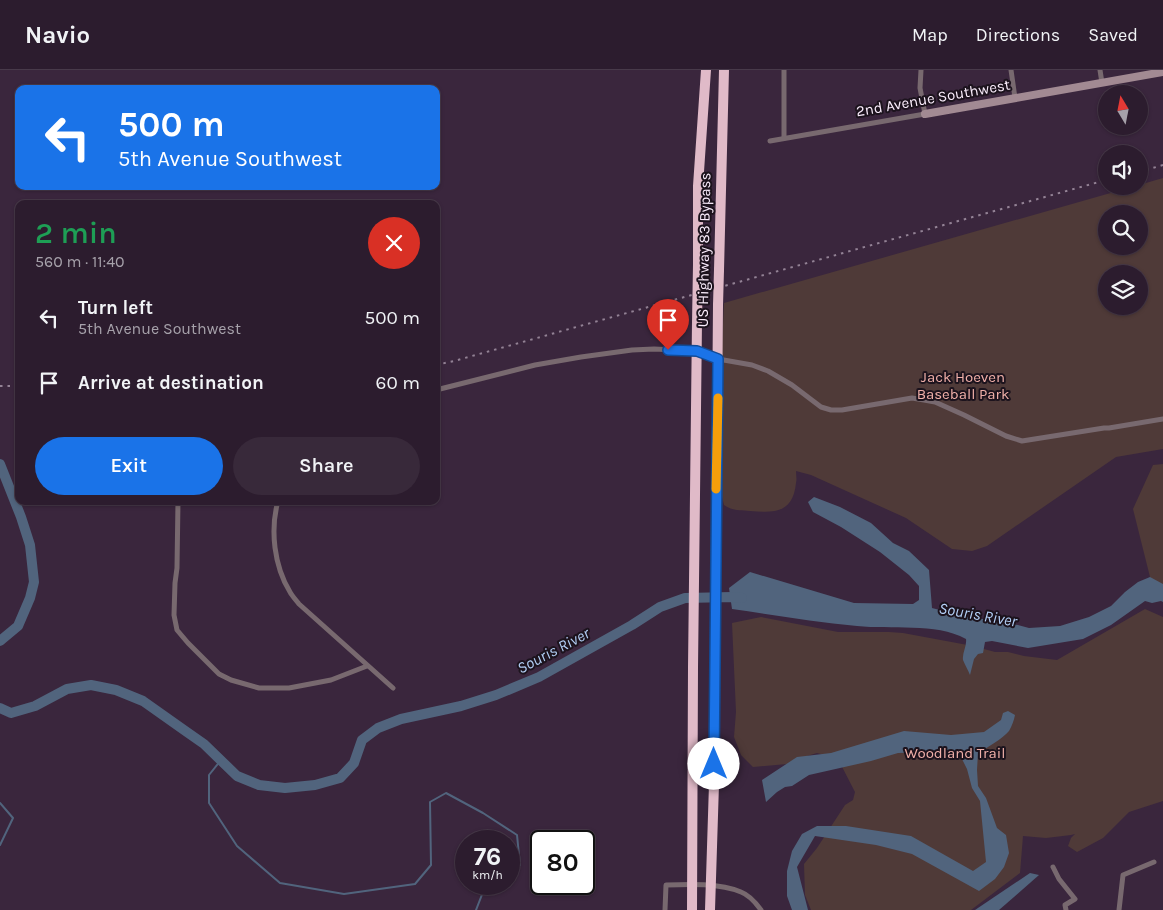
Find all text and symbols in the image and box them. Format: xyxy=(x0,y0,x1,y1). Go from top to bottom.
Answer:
text: Navio xyxy=(25,21,90,49)
text: Map xyxy=(912,24,948,46)
text: Directions xyxy=(976,24,1060,46)
text: Saved xyxy=(1088,24,1138,46)
street label: 2nd Avenue Southwest xyxy=(854,76,1012,120)
north arrow xyxy=(1098,85,1148,135)
map controls xyxy=(1098,85,1148,315)
text: 500 m xyxy=(118,104,225,145)
icon: left xyxy=(35,105,100,170)
button: sound xyxy=(1098,145,1148,195)
text: 5th Avenue Southwest xyxy=(118,146,342,172)
street label: US Highway 83 Bypass xyxy=(694,172,714,328)
button: search xyxy=(1098,205,1148,255)
text: 2 min xyxy=(35,215,117,251)
button: close xyxy=(368,217,420,269)
text: 560 m · 11:40 xyxy=(35,252,125,271)
button: layers xyxy=(1098,265,1148,315)
text: Turn left xyxy=(78,297,153,319)
pin xyxy=(647,299,689,350)
icon: left xyxy=(35,304,63,332)
icon: arrive xyxy=(654,306,682,334)
text: 500 m xyxy=(364,307,420,329)
text: 5th Avenue Southwest xyxy=(78,319,241,338)
park label: Jack Hoeven Baseball Park xyxy=(917,368,1009,403)
icon: arrive xyxy=(35,369,63,397)
text: Arrive at destination xyxy=(78,372,264,394)
text: 60 m xyxy=(376,372,420,394)
button: Exit xyxy=(35,437,223,495)
button: Share xyxy=(233,437,420,495)
water label: Souris River xyxy=(937,598,1019,631)
water label: Souris River xyxy=(514,623,593,677)
position arrow xyxy=(687,737,739,789)
park label: Woodland Trail xyxy=(905,744,1005,762)
speed limit sign: 80 xyxy=(530,830,595,895)
text: 76 xyxy=(474,842,501,871)
text: km/h xyxy=(472,868,503,882)

